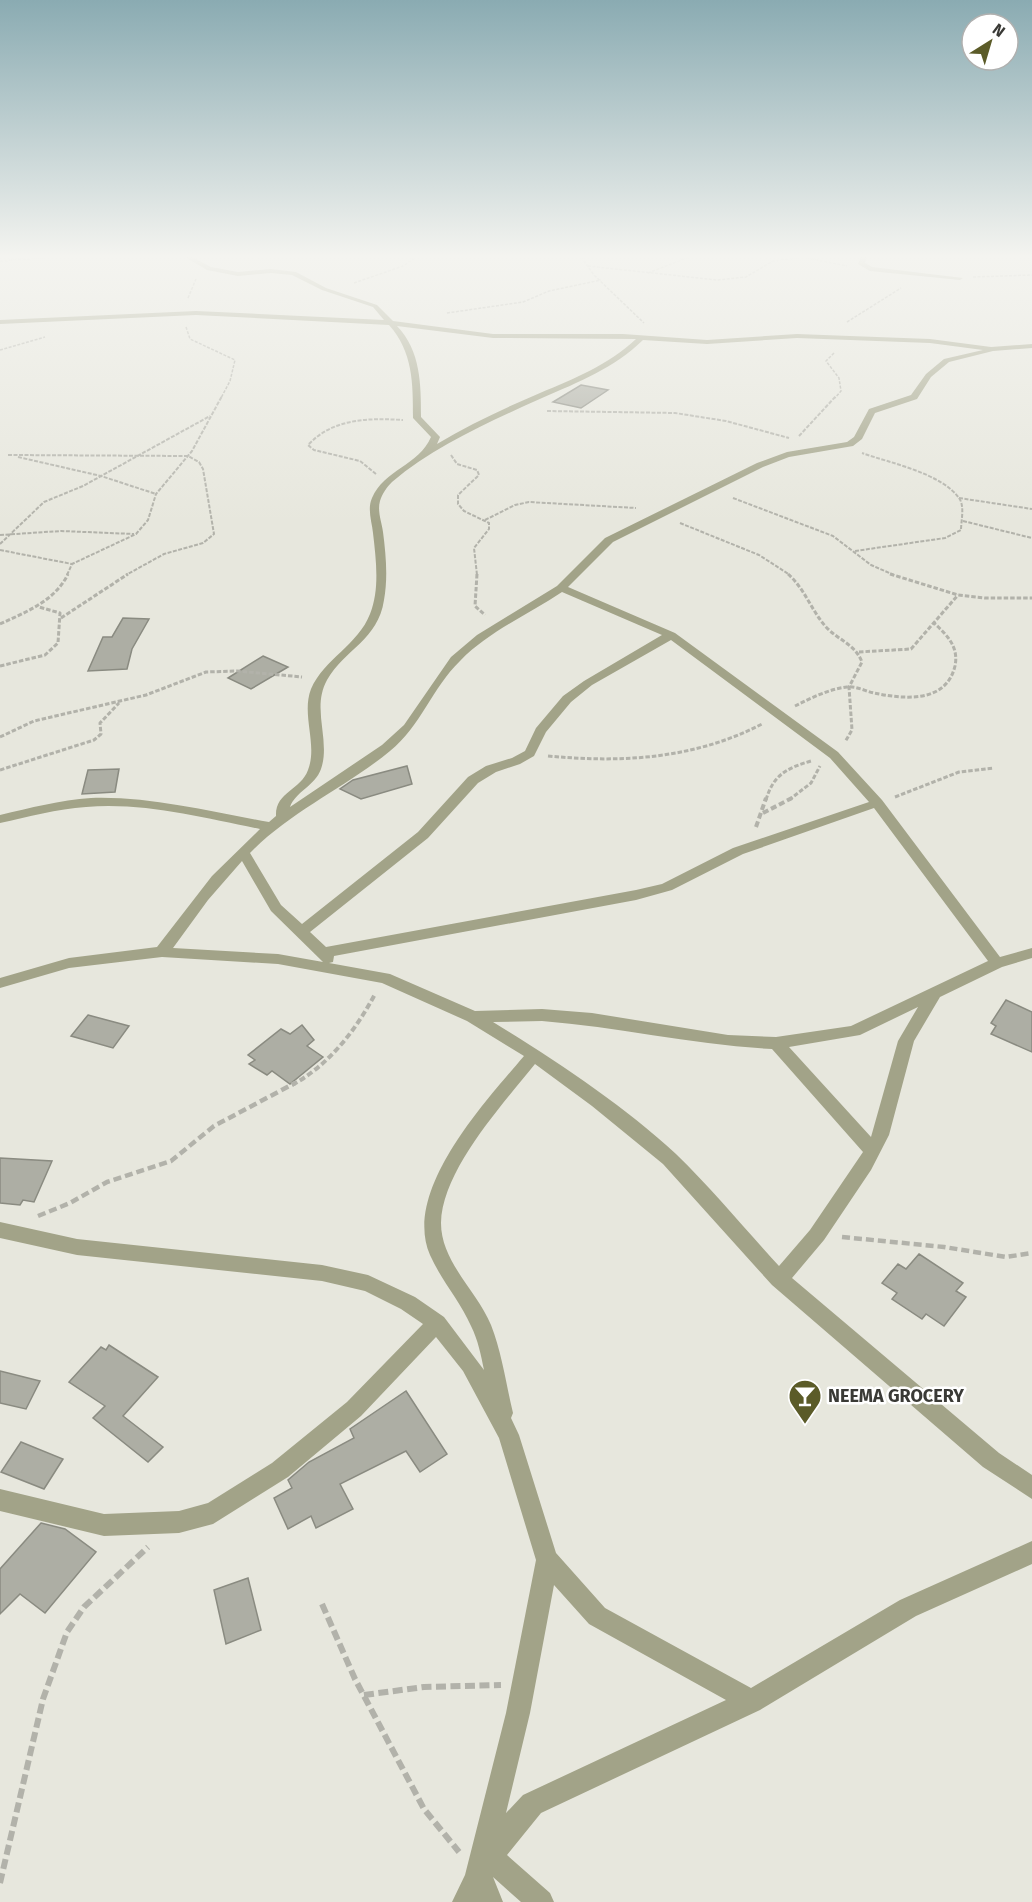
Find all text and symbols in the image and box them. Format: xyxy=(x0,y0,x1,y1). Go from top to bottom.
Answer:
north arrow xyxy=(960,12,1020,72)
text: N xyxy=(989,20,1009,41)
bar icon: NEEMA GROCERY xyxy=(787,1378,823,1425)
place label: NEEMA GROCERY xyxy=(828,1385,964,1407)

